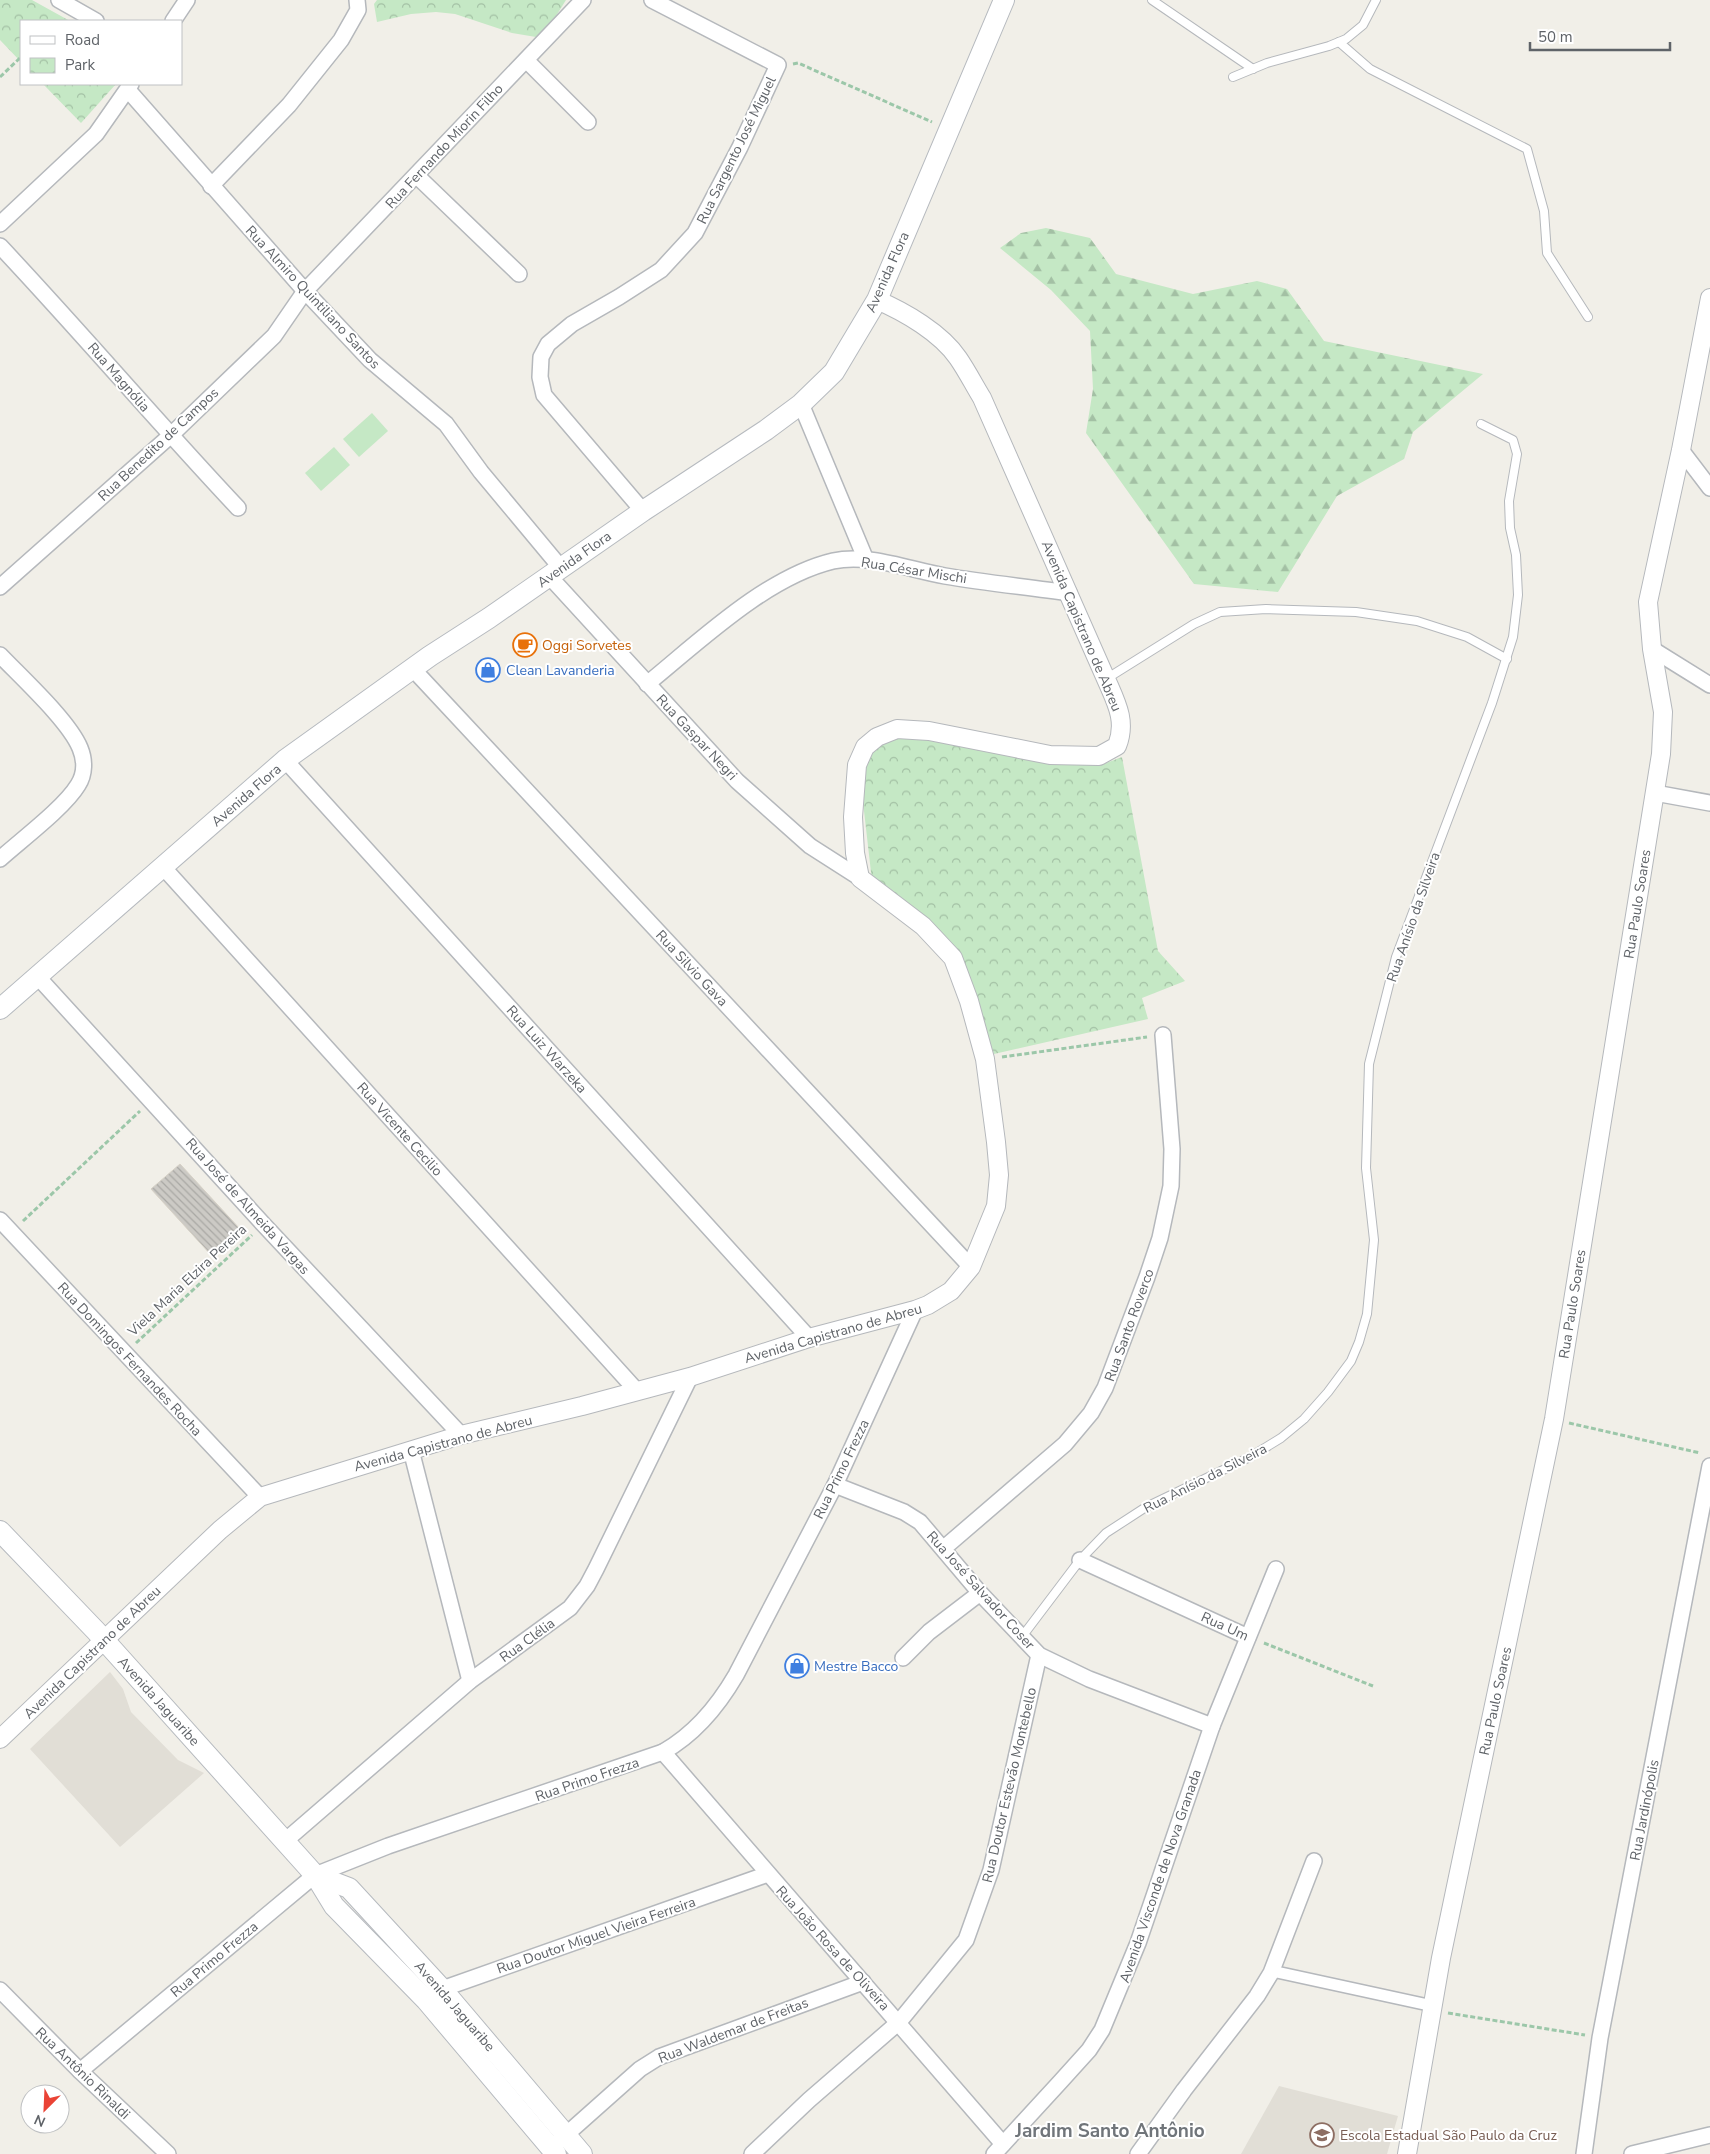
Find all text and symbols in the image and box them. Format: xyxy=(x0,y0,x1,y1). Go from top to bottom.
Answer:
legend xyxy=(20,20,182,85)
scale bar xyxy=(1530,20,1670,52)
text: 50 m xyxy=(1538,27,1573,47)
text: Road xyxy=(65,30,100,50)
text: Park xyxy=(65,55,95,75)
street label: Rua Sargento José Miguel xyxy=(692,72,781,227)
street label: Rua Fernando Miorin Filho xyxy=(381,80,508,213)
street label: Rua Almiro Quintiliano Santos xyxy=(241,222,384,373)
street label: Avenida Flora xyxy=(861,229,914,316)
street label: Rua Magnólia xyxy=(83,338,154,416)
street label: Rua Benedito de Campos xyxy=(94,383,223,505)
street label: Avenida Flora xyxy=(533,527,615,592)
street label: Avenida Capistrano de Abreu xyxy=(1037,538,1126,715)
street label: Rua César Mischi xyxy=(860,553,968,588)
cafe icon: Oggi Sorvetes xyxy=(512,632,538,658)
place label: Oggi Sorvetes xyxy=(542,636,632,655)
shop icon: Clean Lavanderia xyxy=(475,657,501,683)
place label: Clean Lavanderia xyxy=(506,661,615,680)
street label: Rua Gaspar Negri xyxy=(652,690,741,784)
street label: Avenida Flora xyxy=(207,760,285,831)
street label: Rua Paulo Soares xyxy=(1619,848,1656,960)
street label: Rua Anísio da Silveira xyxy=(1382,850,1445,985)
street label: Rua Silvio Gava xyxy=(651,926,732,1011)
street label: Rua Luiz Warzeka xyxy=(502,1001,591,1097)
street label: Rua Vicente Cecilio xyxy=(352,1078,447,1180)
street label: Rua José de Almeida Vargas xyxy=(181,1134,314,1279)
street label: Viela Maria Elzira Pereira xyxy=(123,1220,251,1341)
street label: Rua Paulo Soares xyxy=(1554,1248,1591,1360)
street label: Rua Santo Roverco xyxy=(1100,1266,1159,1384)
street label: Rua Domingos Fernandes Rocha xyxy=(53,1278,206,1440)
street label: Avenida Capistrano de Abreu xyxy=(742,1299,924,1368)
street label: Avenida Capistrano de Abreu xyxy=(352,1411,534,1476)
street label: Rua Primo Frezza xyxy=(809,1416,874,1522)
street label: Rua Anísio da Silveira xyxy=(1140,1439,1270,1518)
street label: Rua José Salvador Coser xyxy=(922,1527,1039,1654)
street label: Avenida Capistrano de Abreu xyxy=(20,1582,165,1723)
street label: Rua Um xyxy=(1198,1608,1252,1645)
street label: Rua Clélia xyxy=(496,1614,559,1667)
street label: Rua Paulo Soares xyxy=(1475,1645,1516,1757)
street label: Avenida Jaguaribe xyxy=(113,1653,204,1750)
shop icon: Mestre Bacco xyxy=(784,1653,810,1679)
place label: Mestre Bacco xyxy=(814,1657,899,1676)
street label: Rua Doutor Estevão Montebello xyxy=(978,1685,1041,1885)
street label: Rua Primo Frezza xyxy=(533,1753,642,1806)
street label: Rua Jardinópolis xyxy=(1625,1758,1664,1862)
street label: Avenida Visconde de Nova Granada xyxy=(1115,1767,1206,1985)
street label: Rua João Rosa de Oliveira xyxy=(771,1882,894,2015)
street label: Rua Doutor Miguel Vieira Ferreira xyxy=(494,1892,698,1979)
street label: Rua Primo Frezza xyxy=(167,1917,262,2002)
street label: Avenida Jaguaribe xyxy=(410,1957,499,2056)
street label: Rua Waldemar de Freitas xyxy=(655,1993,811,2068)
street label: Rua Antônio Rinaldi xyxy=(31,2023,134,2124)
north arrow xyxy=(20,2084,70,2134)
text: N xyxy=(31,2110,49,2131)
district label: Jardim Santo Antônio xyxy=(1014,2118,1205,2144)
school or university icon: Escola Estadual São Paulo da Cruz xyxy=(1309,2122,1335,2148)
place label: Escola Estadual São Paulo da Cruz xyxy=(1340,2126,1557,2145)

